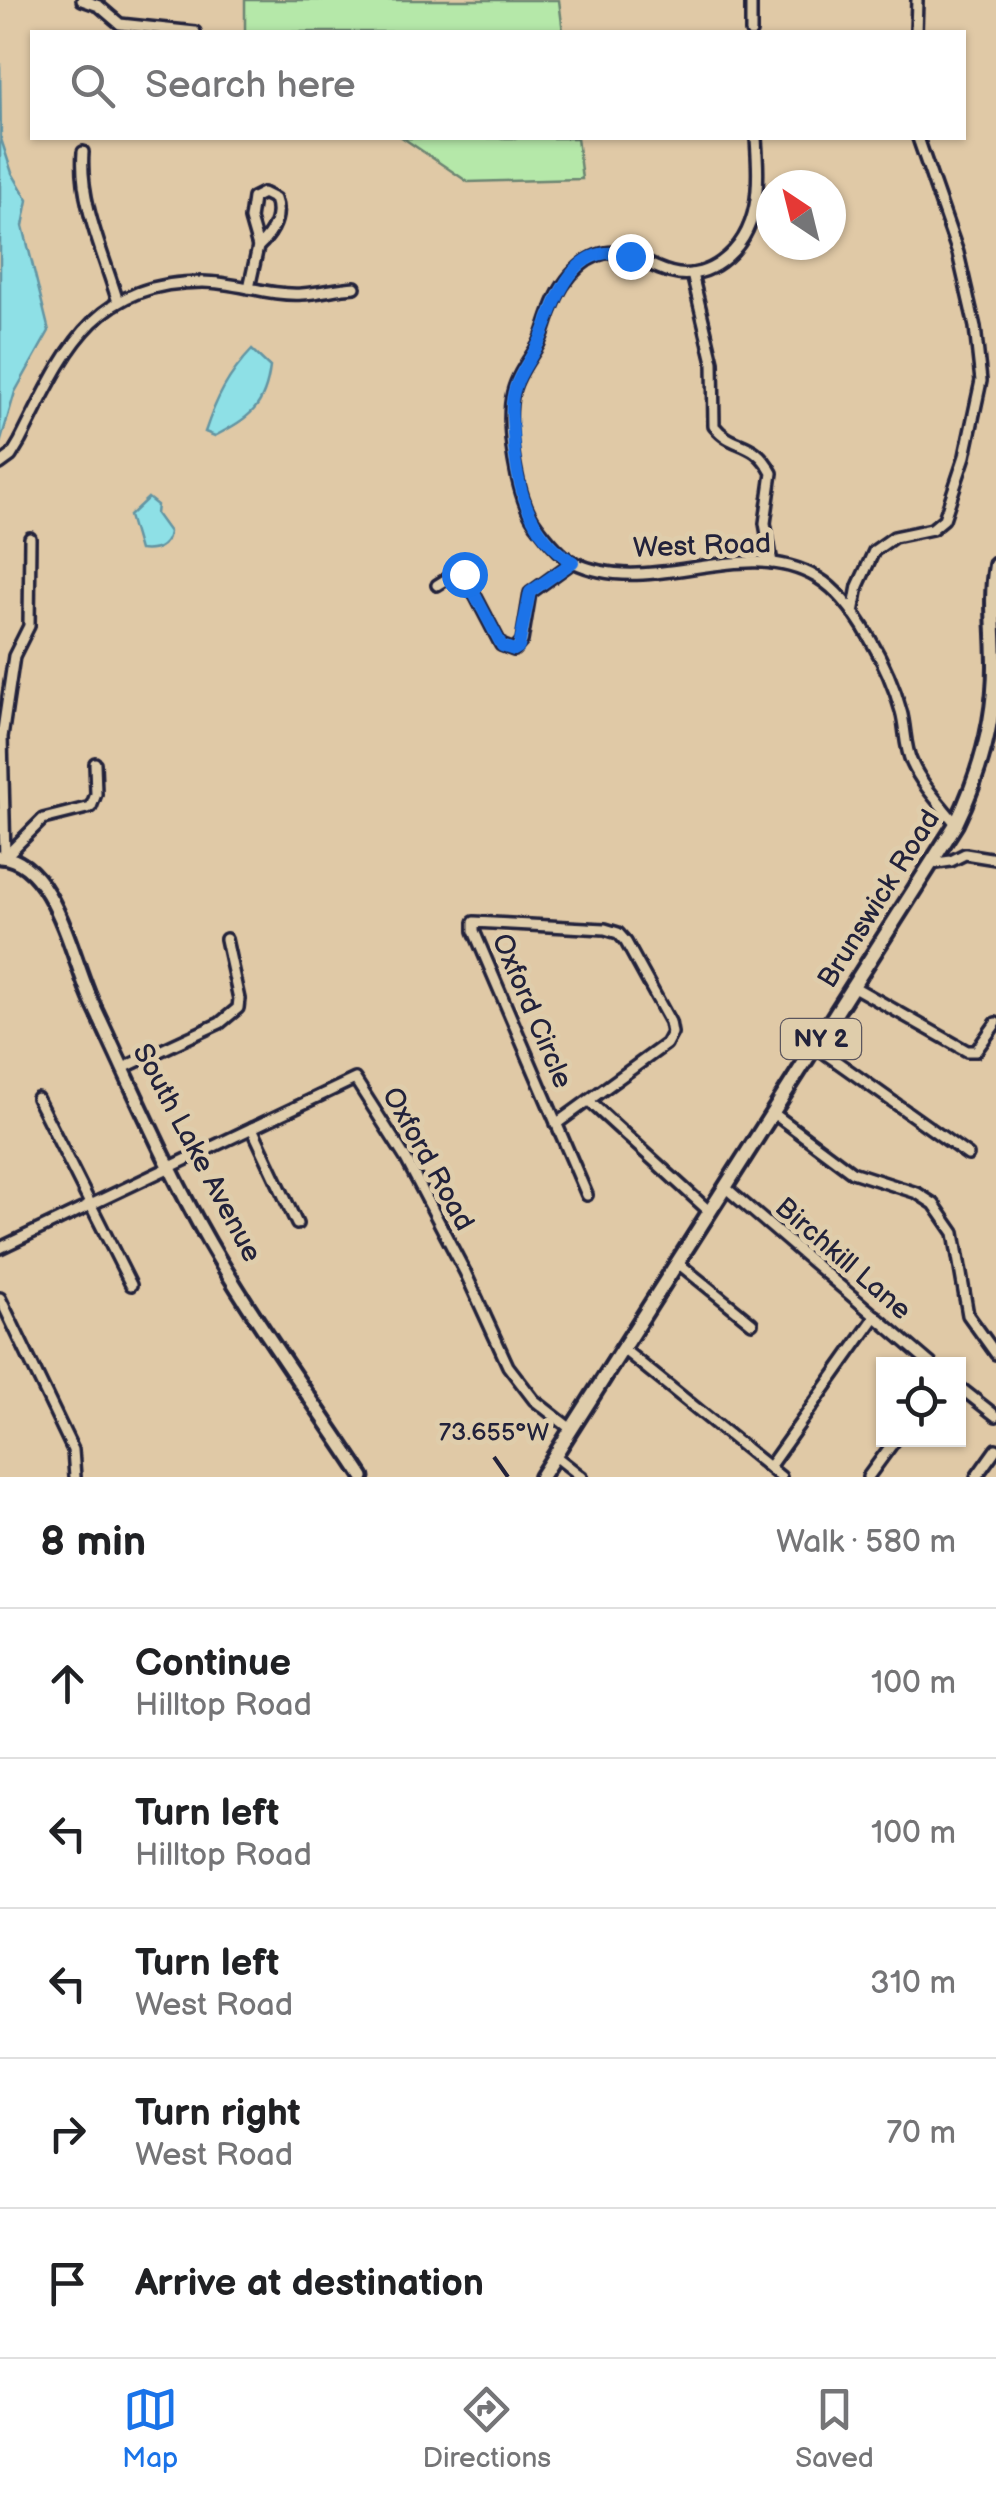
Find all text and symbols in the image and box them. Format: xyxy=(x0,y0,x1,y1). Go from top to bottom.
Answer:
search box xyxy=(30,30,966,140)
icon: search xyxy=(65,58,120,113)
text: Search here xyxy=(145,63,356,108)
north arrow xyxy=(756,170,846,260)
route end xyxy=(608,234,654,280)
street label: West Road xyxy=(632,527,772,565)
route start xyxy=(442,552,488,598)
street label: Brunswick Road xyxy=(811,804,947,994)
street label: Oxford Circle xyxy=(485,929,579,1093)
road number: NY 2 xyxy=(781,1019,861,1059)
street label: South Lake Avenue xyxy=(126,1038,268,1268)
street label: Oxford Road xyxy=(375,1082,481,1236)
street label: Birchkill Lane xyxy=(768,1191,918,1327)
map controls xyxy=(876,1357,966,1447)
button: locate xyxy=(876,1357,966,1447)
text: 73.655°W xyxy=(439,1417,549,1448)
text: 8 min xyxy=(40,1517,146,1568)
text: Walk · 580 m xyxy=(776,1523,956,1562)
text: Continue xyxy=(135,1641,291,1686)
icon: ahead xyxy=(40,1656,95,1711)
text: 100 m xyxy=(871,1664,956,1703)
text: Hilltop Road xyxy=(135,1686,312,1725)
text: Turn left xyxy=(135,1791,279,1836)
icon: left xyxy=(40,1806,95,1861)
text: 100 m xyxy=(871,1814,956,1853)
text: Hilltop Road xyxy=(135,1836,312,1875)
text: Turn left xyxy=(135,1941,279,1986)
icon: left xyxy=(40,1956,95,2011)
text: 310 m xyxy=(870,1964,956,2003)
text: West Road xyxy=(135,1986,293,2025)
text: Turn right xyxy=(135,2091,300,2136)
icon: right xyxy=(40,2106,95,2161)
text: 70 m xyxy=(886,2114,956,2153)
text: West Road xyxy=(135,2136,293,2175)
icon: arrive xyxy=(40,2256,95,2311)
text: Arrive at destination xyxy=(135,2261,484,2306)
tab: Map xyxy=(122,2382,178,2475)
tab: Directions xyxy=(422,2382,551,2475)
tab: Saved xyxy=(795,2382,874,2475)

